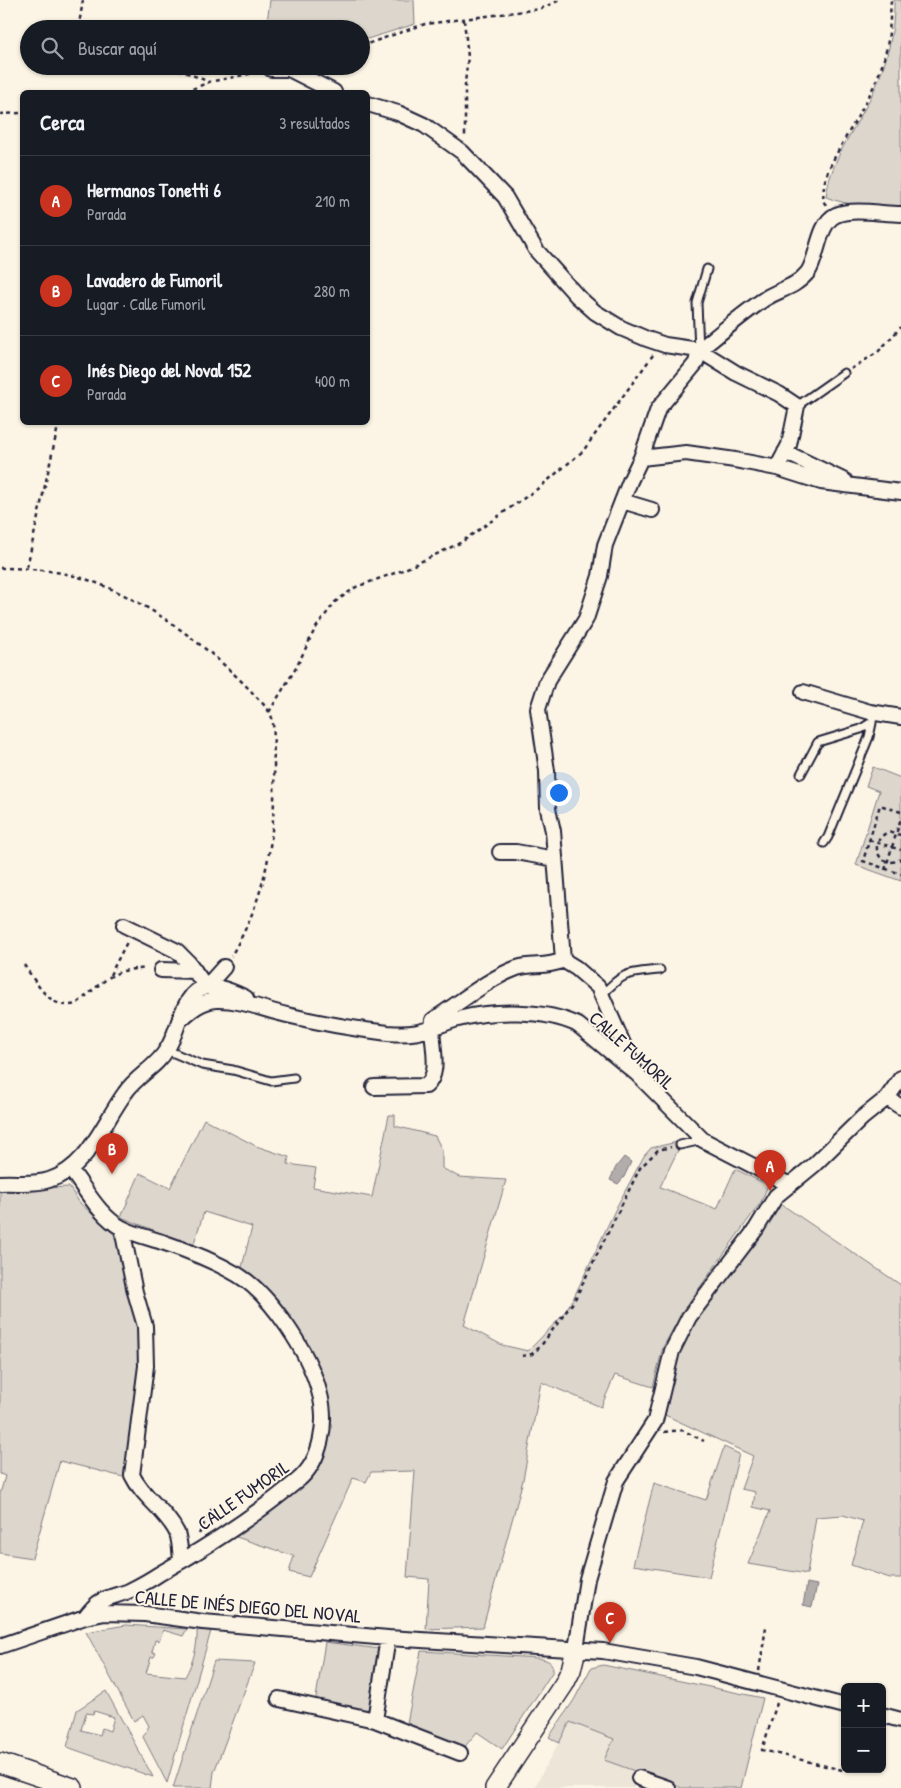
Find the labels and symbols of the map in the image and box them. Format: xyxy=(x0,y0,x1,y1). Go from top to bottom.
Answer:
your location xyxy=(546,780,572,806)
street label: CALLE FUMORIL xyxy=(584,1005,680,1095)
pin: B xyxy=(96,1133,128,1174)
pin: A xyxy=(754,1150,786,1191)
street label: CALLE FUMORIL xyxy=(192,1454,294,1536)
street label: CALLE DE INÉS DIEGO DEL NOVAL xyxy=(134,1583,362,1629)
pin: C xyxy=(594,1602,626,1643)

